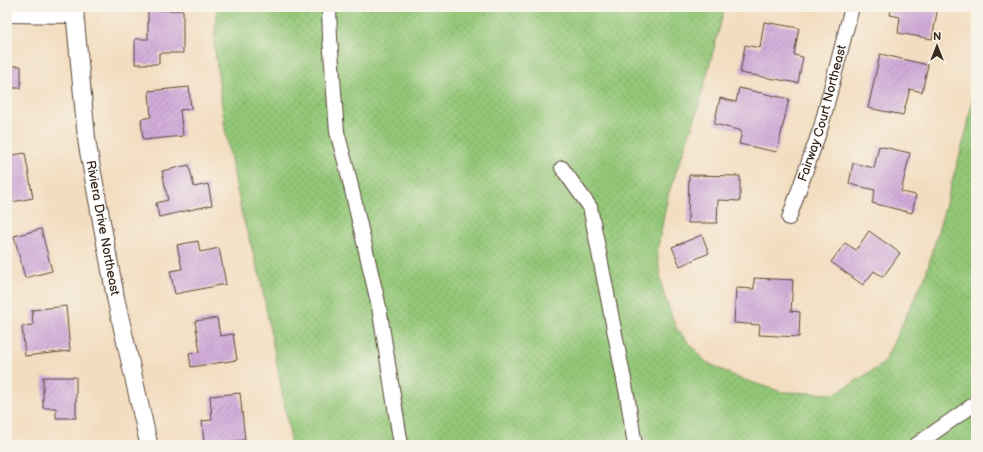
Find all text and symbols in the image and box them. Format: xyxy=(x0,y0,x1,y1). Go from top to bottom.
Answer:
north arrow xyxy=(917,26,957,66)
text: N xyxy=(933,30,941,43)
street label: Fairway Court Northeast xyxy=(794,43,850,184)
street label: Riviera Drive Northeast xyxy=(82,159,123,297)

